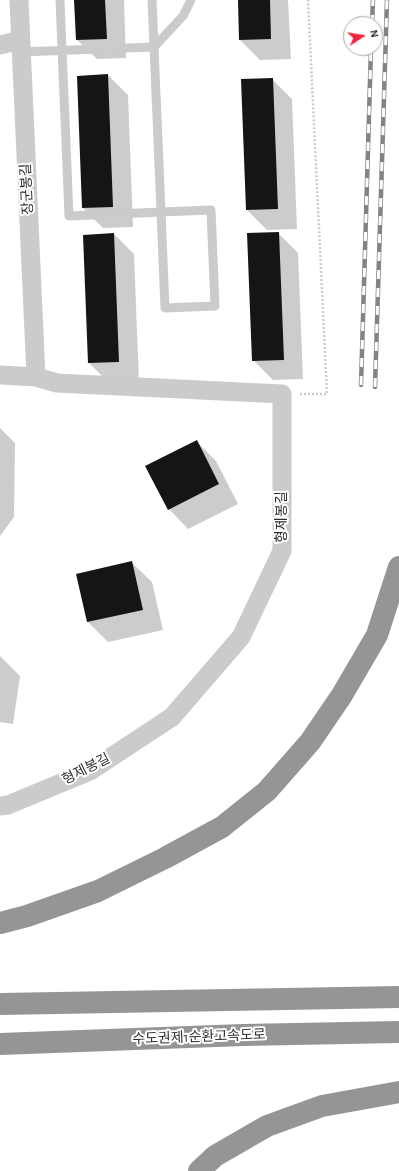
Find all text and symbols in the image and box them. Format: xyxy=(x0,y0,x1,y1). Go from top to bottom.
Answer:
north arrow xyxy=(343,16,383,56)
text: N xyxy=(368,29,380,38)
street label: 장군봉길 xyxy=(17,163,37,215)
street label: 형제봉길 xyxy=(274,491,290,543)
street label: 형제봉길 xyxy=(59,750,113,788)
street label: 수도권제1순환고속도로 xyxy=(132,1026,266,1048)

